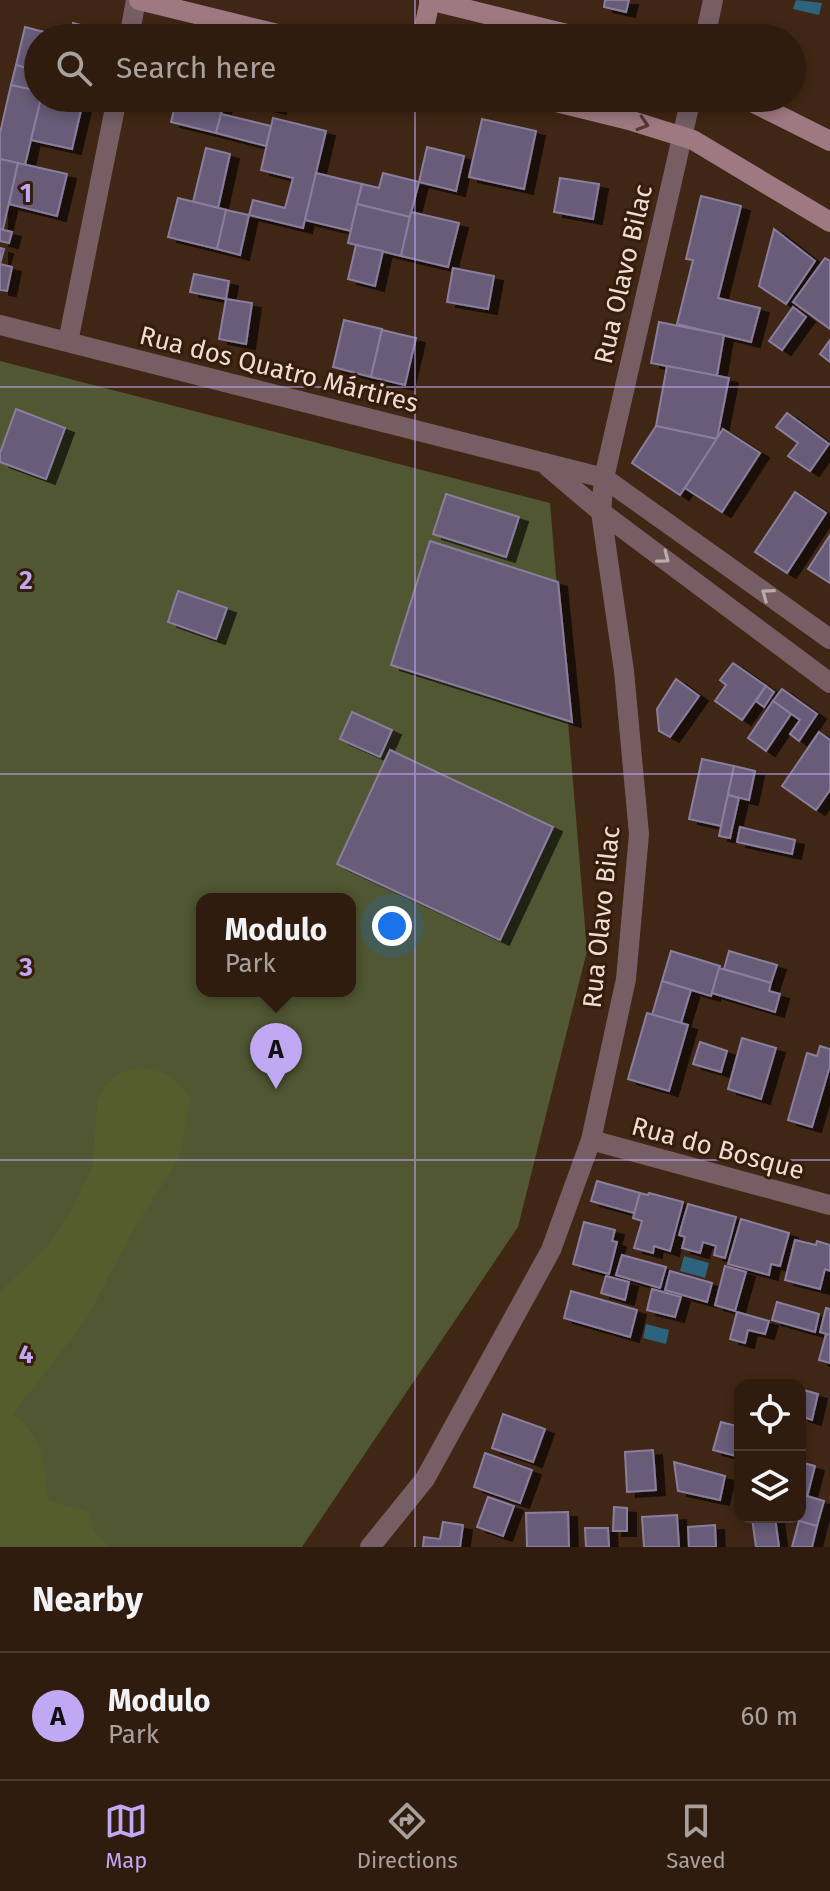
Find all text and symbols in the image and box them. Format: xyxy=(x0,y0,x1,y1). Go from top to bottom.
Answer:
search box xyxy=(24,24,806,112)
icon: search xyxy=(52,46,96,90)
text: Search here xyxy=(116,50,276,86)
one-way arrow xyxy=(635,115,649,131)
text: 1 xyxy=(20,178,32,209)
street label: Rua Olavo Bilac xyxy=(588,181,659,367)
street label: Rua dos Quatro Mártires xyxy=(136,320,422,419)
one-way arrow xyxy=(655,549,670,563)
text: 2 xyxy=(19,565,33,596)
one-way arrow xyxy=(761,589,775,604)
street label: Rua Olavo Bilac xyxy=(577,824,626,1010)
popup xyxy=(196,893,356,997)
your location xyxy=(372,906,412,946)
text: Modulo xyxy=(225,912,327,948)
text: Park xyxy=(225,948,276,979)
text: 3 xyxy=(18,952,33,983)
pin: A xyxy=(250,1023,302,1089)
street label: Rua do Bosque xyxy=(628,1111,808,1186)
text: 4 xyxy=(19,1339,34,1370)
map controls xyxy=(734,1379,806,1523)
button: locate xyxy=(734,1379,806,1451)
button: layers xyxy=(734,1451,806,1523)
text: Nearby xyxy=(32,1579,143,1620)
text: Modulo xyxy=(108,1683,211,1719)
text: A xyxy=(50,1701,66,1732)
text: 60 m xyxy=(740,1701,798,1732)
text: Park xyxy=(108,1719,159,1750)
tab: Map xyxy=(104,1799,148,1874)
tab: Directions xyxy=(357,1799,458,1874)
tab: Saved xyxy=(666,1799,726,1874)

